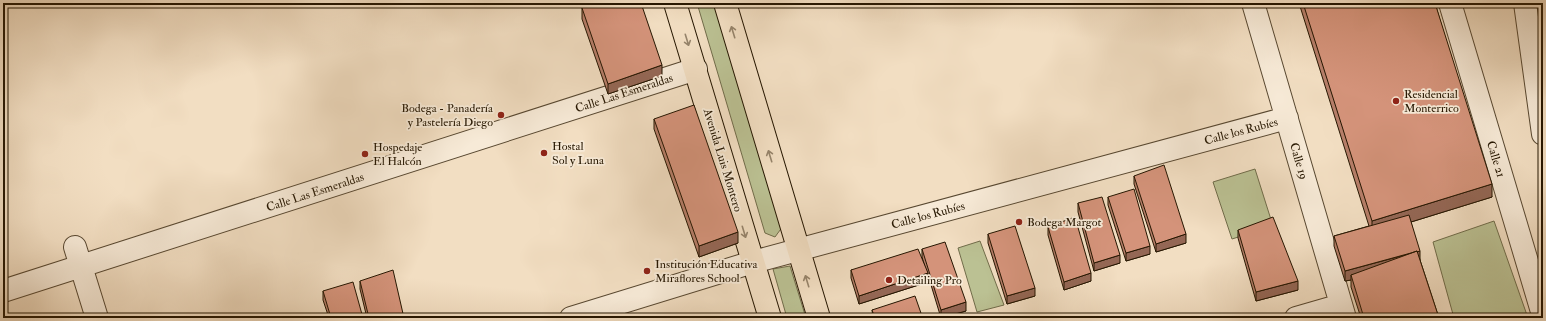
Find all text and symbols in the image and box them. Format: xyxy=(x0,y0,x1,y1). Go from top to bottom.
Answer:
one-way arrow xyxy=(729,25,736,38)
one-way arrow xyxy=(684,34,691,47)
street label: Calle Las Esmeraldas xyxy=(573,71,675,116)
place label: Residencial Monterrico xyxy=(1404,87,1459,116)
marker: Residencial Monterrico xyxy=(1391,96,1401,106)
place label: Bodega - Panadería y Pastelería Diego xyxy=(401,101,494,130)
street label: Avenida Luis Montero xyxy=(699,106,745,214)
marker: Bodega - Panadería y Pastelería Diego xyxy=(496,110,506,120)
street label: Calle los Rubíes xyxy=(1203,114,1280,148)
place label: Hostal Sol y Luna xyxy=(552,139,605,168)
street label: Calle 21 xyxy=(1483,139,1508,179)
place label: Hospedaje El Halcón xyxy=(373,140,422,169)
street label: Calle 19 xyxy=(1286,141,1311,181)
marker: Hostal Sol y Luna xyxy=(539,148,549,158)
marker: Hospedaje El Halcón xyxy=(360,149,370,159)
one-way arrow xyxy=(766,150,773,163)
street label: Calle Las Esmeraldas xyxy=(264,170,366,215)
street label: Calle los Rubíes xyxy=(890,198,967,232)
place label: Bodega Margot xyxy=(1027,215,1102,230)
marker: Bodega Margot xyxy=(1014,217,1024,227)
one-way arrow xyxy=(741,225,748,238)
place label: Institución Educativa Miraflores School xyxy=(655,257,758,286)
marker: Institución Educativa Miraflores School xyxy=(642,266,652,276)
place label: Detailing Pro xyxy=(897,273,962,288)
one-way arrow xyxy=(803,274,810,287)
marker: Detailing Pro xyxy=(884,275,894,285)

